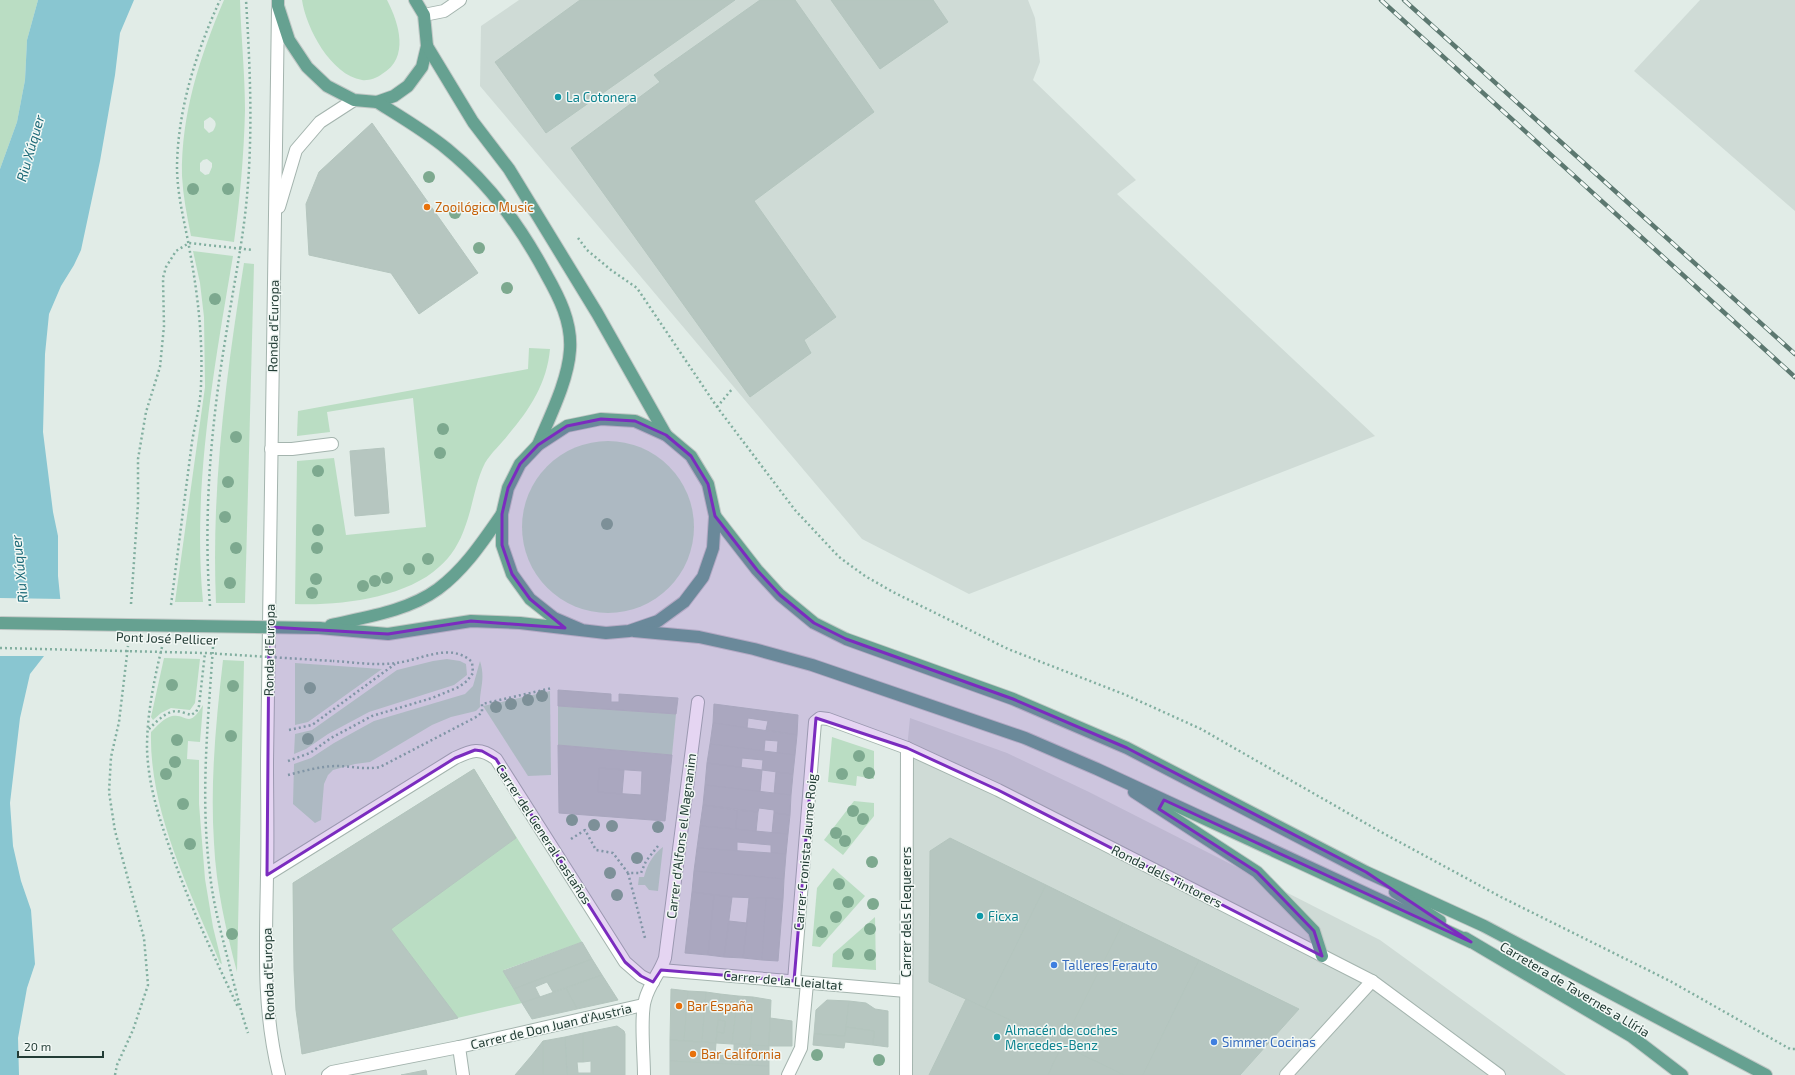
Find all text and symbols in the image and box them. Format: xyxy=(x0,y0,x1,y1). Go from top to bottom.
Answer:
place label: La Cotonera xyxy=(566,89,637,105)
marker: La Cotonera xyxy=(553,92,563,102)
water label: Riu Xúquer xyxy=(12,112,48,183)
place label: Zooilógico Music xyxy=(435,199,534,215)
marker: Zooilógico Music xyxy=(422,202,432,212)
street label: Ronda d'Europa xyxy=(264,280,282,372)
water label: Riu Xúquer xyxy=(7,534,31,604)
street label: Ronda d'Europa xyxy=(260,604,278,696)
street label: Pont José Pellicer xyxy=(116,628,218,648)
street label: Carrer d'Alfons el Magnanim xyxy=(663,752,699,920)
street label: Carrer del General Castaños xyxy=(493,761,595,907)
street label: Carrer Cronista Jaume Roig xyxy=(790,773,820,931)
street label: Ronda dels Tintorers xyxy=(1109,841,1225,911)
street label: Carrer dels Flequerers xyxy=(898,847,914,977)
place label: Ficxa xyxy=(988,908,1019,924)
marker: Ficxa xyxy=(975,911,985,921)
street label: Ronda d'Europa xyxy=(258,928,278,1020)
street label: Carretera de Tavernes a Llíria xyxy=(1497,938,1653,1040)
place label: Talleres Ferauto xyxy=(1062,957,1158,973)
marker: Talleres Ferauto xyxy=(1049,960,1059,970)
street label: Carrer de la Lleialtat xyxy=(723,967,843,993)
place label: Bar España xyxy=(687,998,753,1014)
street label: Carrer de Don Juan d'Austria xyxy=(469,1000,633,1052)
marker: Bar España xyxy=(674,1001,684,1011)
place label: Almacén de coches Mercedes-Benz xyxy=(1005,1022,1118,1053)
marker: Almacén de coches Mercedes-Benz xyxy=(992,1032,1002,1042)
scale bar xyxy=(18,1033,103,1059)
place label: Simmer Cocinas xyxy=(1222,1034,1316,1050)
marker: Simmer Cocinas xyxy=(1209,1037,1219,1047)
text: 20 m xyxy=(24,1039,51,1053)
place label: Bar California xyxy=(701,1046,781,1062)
marker: Bar California xyxy=(688,1049,698,1059)

